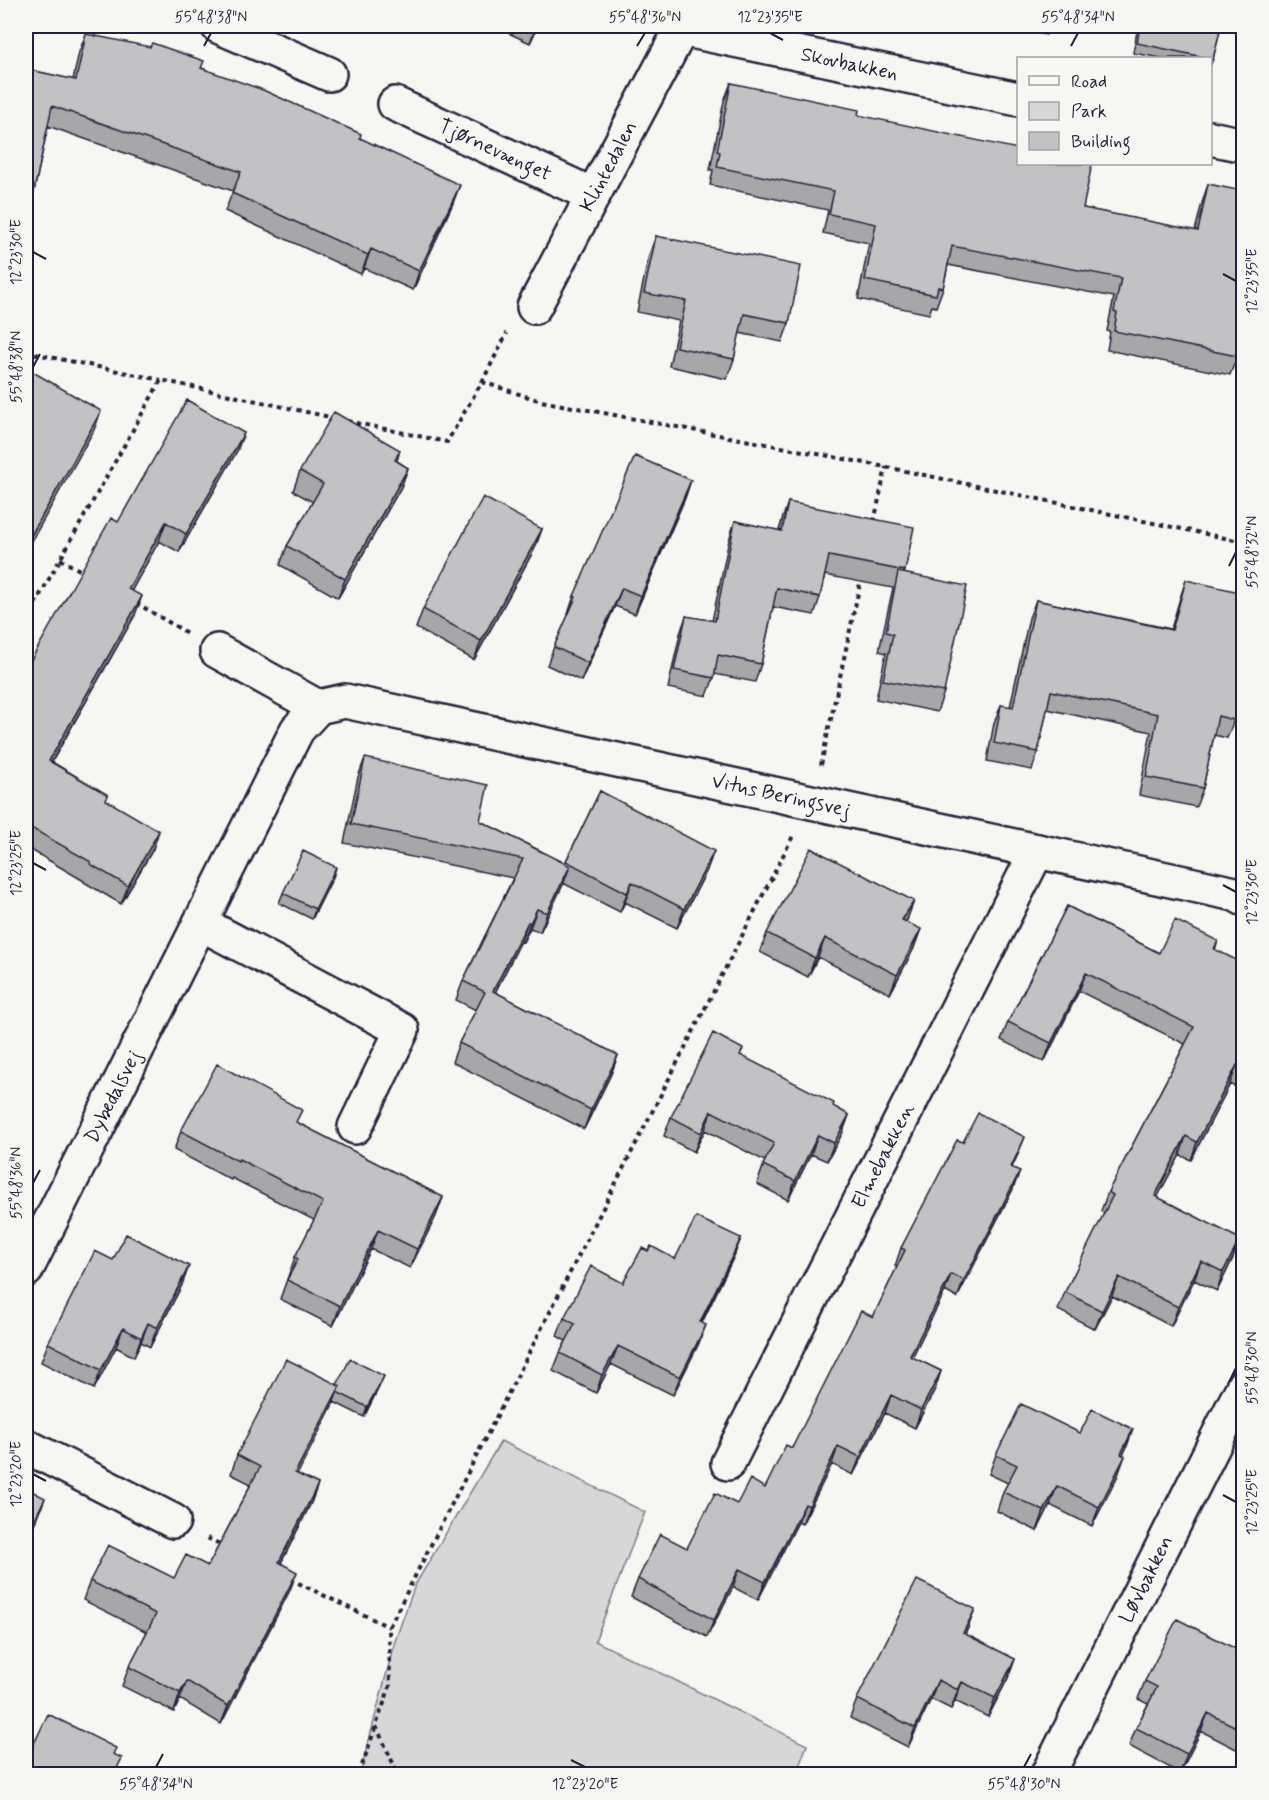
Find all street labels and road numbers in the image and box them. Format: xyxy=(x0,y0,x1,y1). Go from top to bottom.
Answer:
street label: Skovbakken xyxy=(798,41,900,87)
street label: Tjørnevænget xyxy=(434,112,556,188)
street label: Klintedalen xyxy=(573,116,644,217)
street label: Vitus Beringsvej xyxy=(709,767,853,824)
street label: Dybedalsvej xyxy=(78,1045,148,1148)
street label: Elmebakken xyxy=(845,1098,921,1213)
street label: Løvbakken xyxy=(1113,1531,1179,1628)

